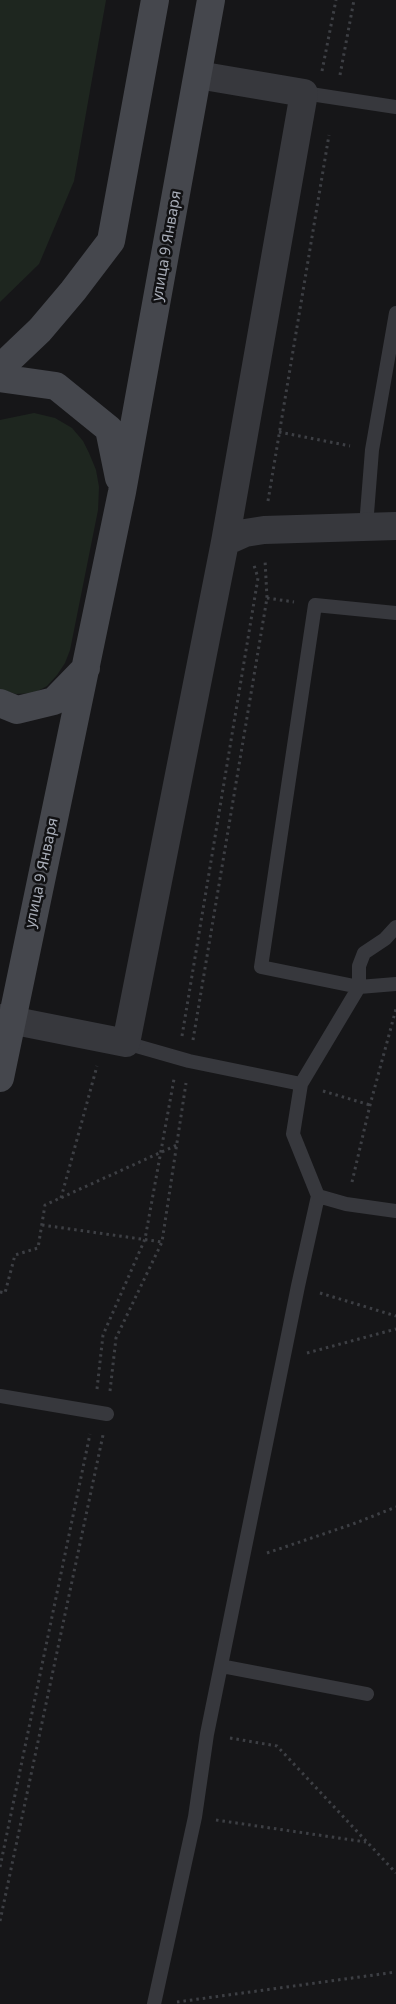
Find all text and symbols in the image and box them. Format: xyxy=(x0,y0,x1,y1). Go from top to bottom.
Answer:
street label: улица 9 Января xyxy=(148,189,186,303)
street label: улица 9 Января xyxy=(22,816,62,930)

